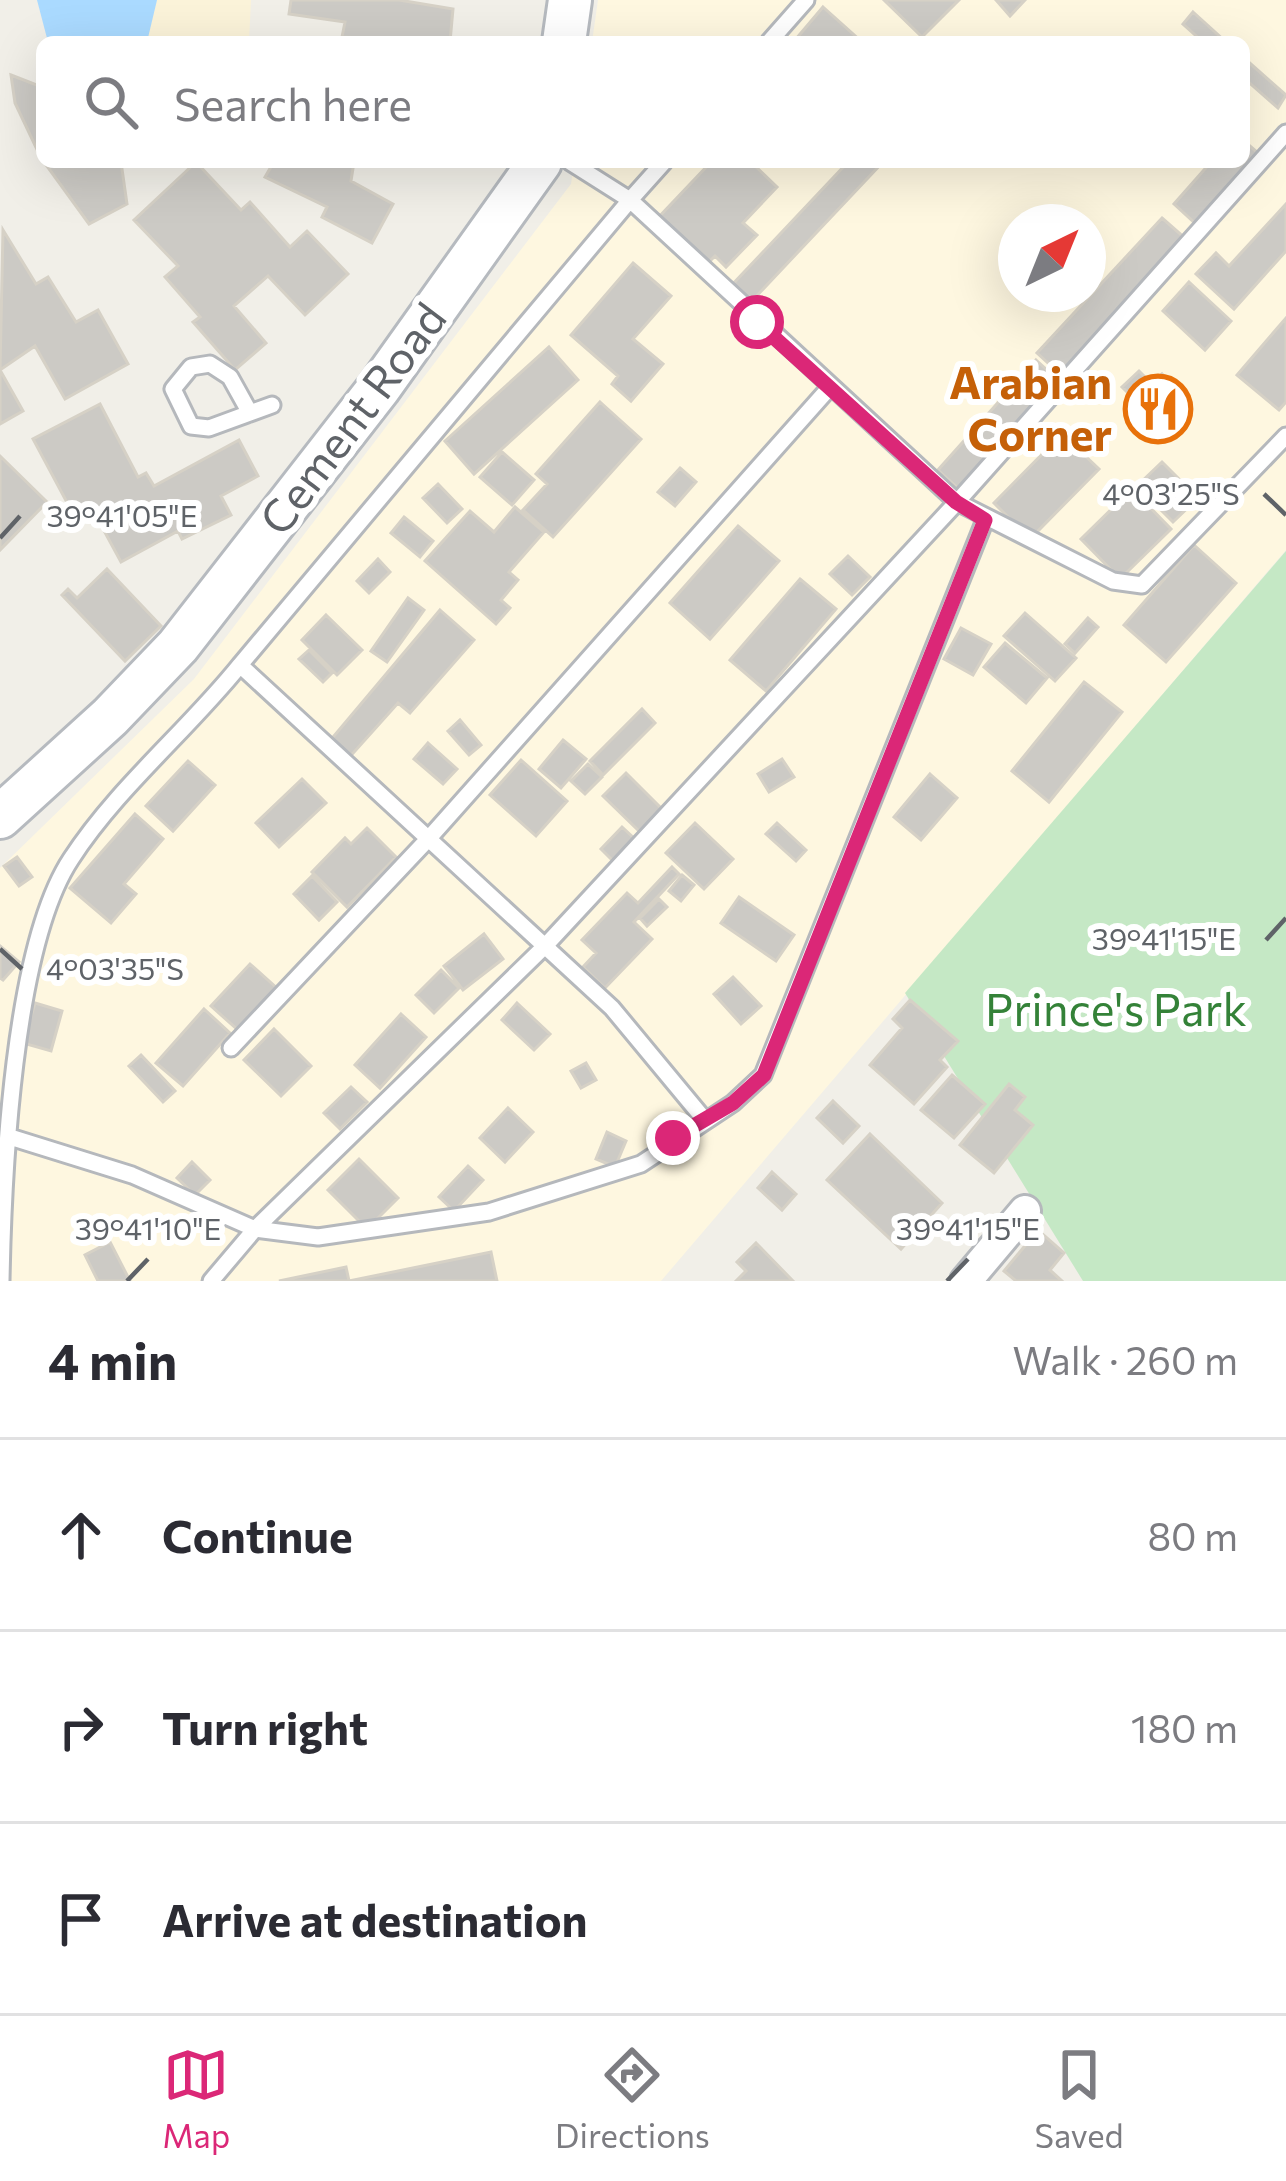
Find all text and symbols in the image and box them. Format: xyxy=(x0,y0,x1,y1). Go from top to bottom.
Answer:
search box xyxy=(36,36,1250,168)
icon: search xyxy=(78,69,144,135)
text: Search here xyxy=(174,75,412,130)
north arrow xyxy=(998,204,1106,312)
street label: Cement Road xyxy=(246,291,456,544)
route start xyxy=(730,295,784,349)
place label: Arabian Corner xyxy=(949,353,1112,460)
restaurant icon: Arabian Corner xyxy=(1123,374,1193,444)
text: 4°03'25"S xyxy=(1102,474,1240,511)
text: 39°41'05"E xyxy=(46,496,198,533)
text: 39°41'15"E xyxy=(1092,919,1236,956)
text: 4°03'35"S xyxy=(46,949,184,986)
park label: Prince's Park xyxy=(985,980,1247,1035)
route end xyxy=(646,1111,700,1165)
text: 39°41'10"E xyxy=(75,1209,221,1246)
text: 39°41'15"E xyxy=(896,1209,1040,1246)
text: 4 min xyxy=(48,1328,177,1391)
text: Walk · 260 m xyxy=(1013,1335,1238,1383)
icon: ahead xyxy=(48,1502,114,1568)
text: Continue xyxy=(162,1507,353,1562)
text: 80 m xyxy=(1147,1511,1238,1559)
icon: right xyxy=(48,1694,114,1760)
text: Turn right xyxy=(162,1699,368,1754)
text: 180 m xyxy=(1131,1703,1238,1751)
icon: arrive xyxy=(48,1886,114,1952)
text: Arrive at destination xyxy=(162,1891,588,1946)
tab: Map xyxy=(162,2042,230,2155)
tab: Directions xyxy=(555,2042,710,2155)
tab: Saved xyxy=(1035,2042,1124,2155)

